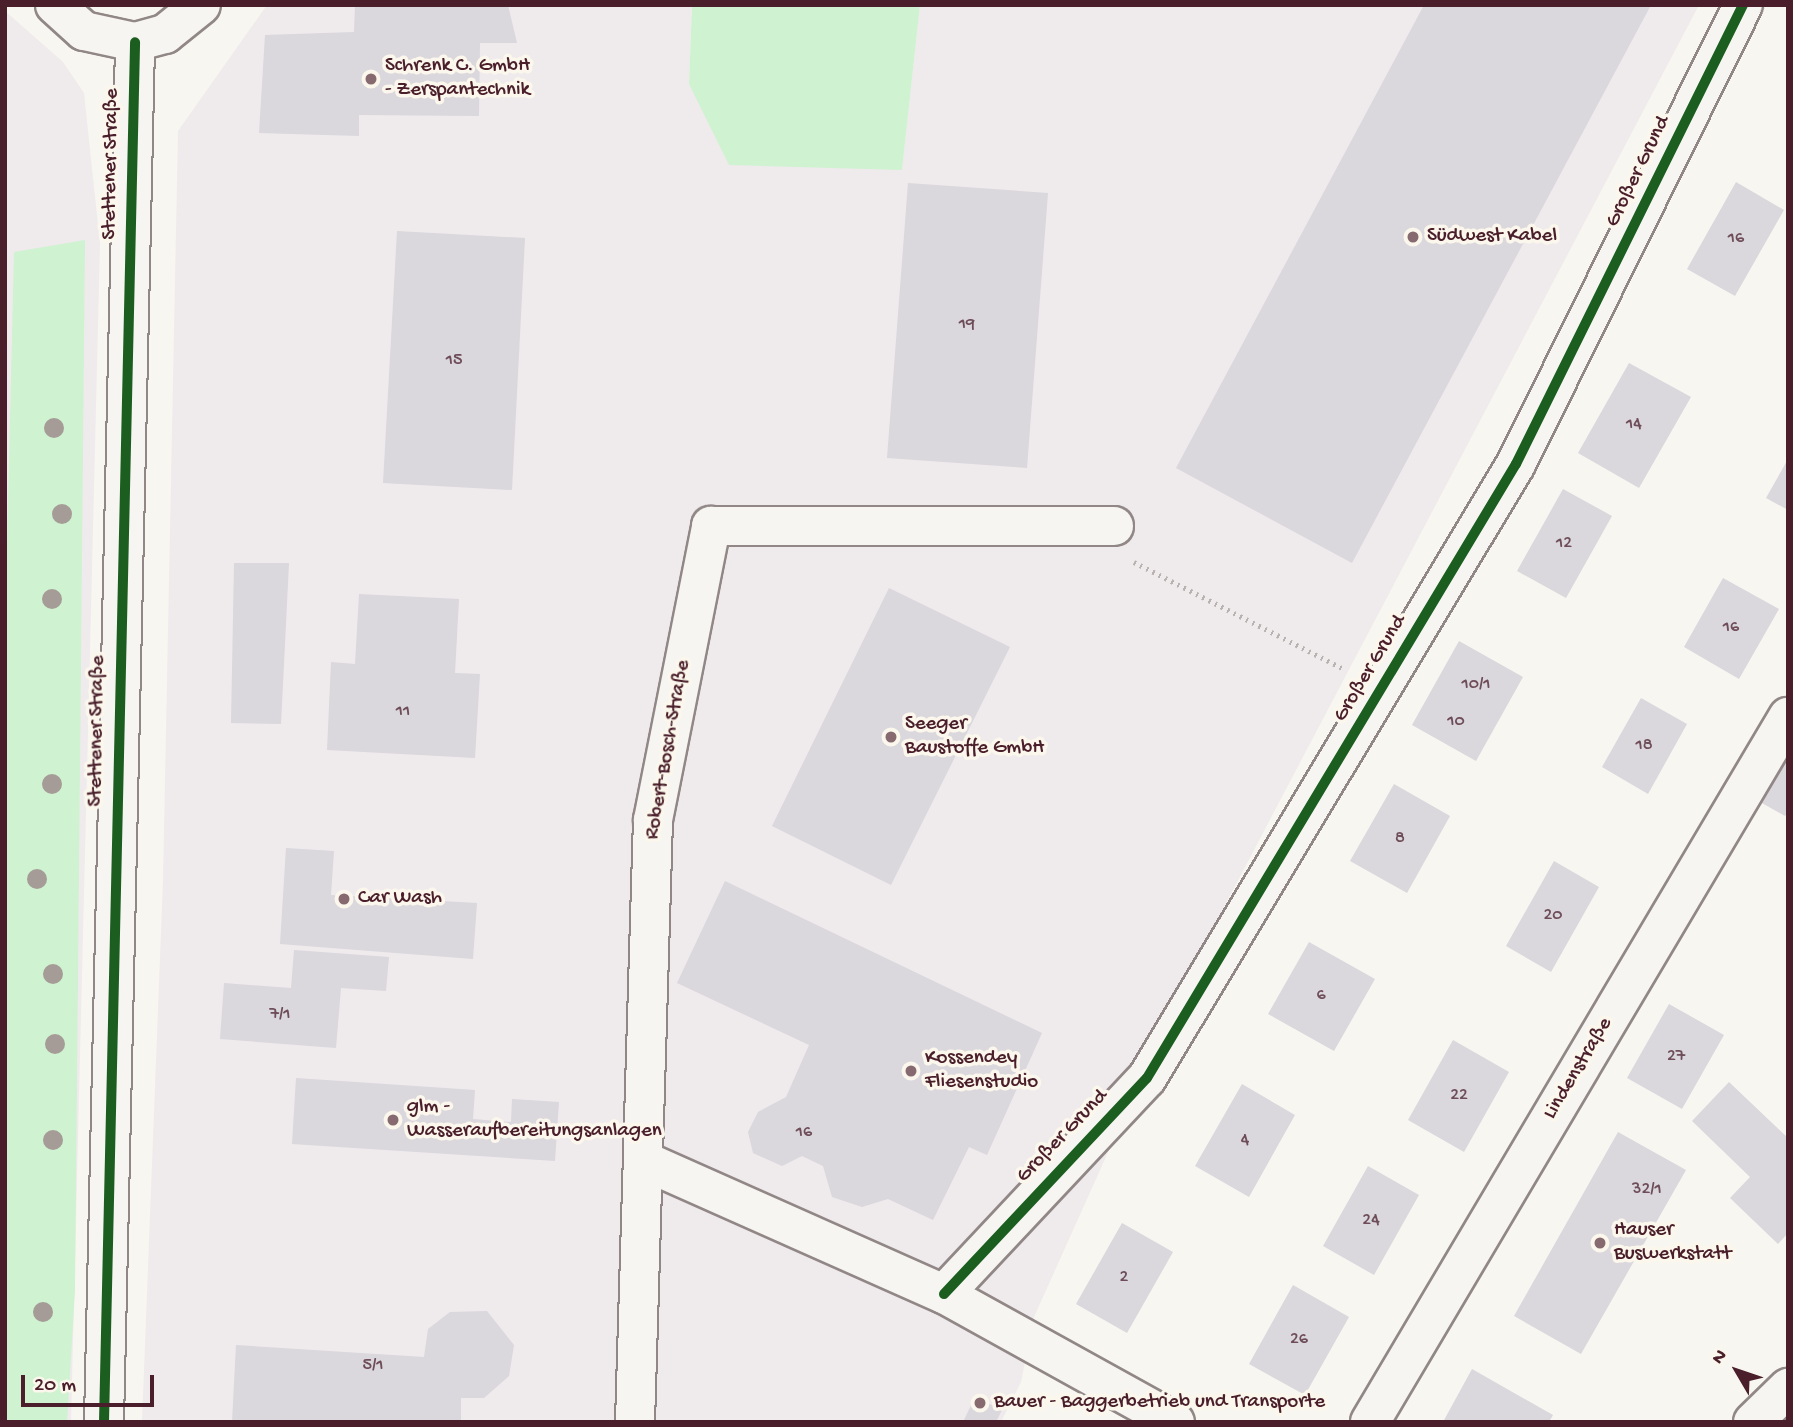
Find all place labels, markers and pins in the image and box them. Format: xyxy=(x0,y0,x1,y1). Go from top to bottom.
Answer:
place label: Schrenk C. GmbH - Zerspantechnik xyxy=(385,54,530,104)
marker: Schrenk C. GmbH - Zerspantechnik xyxy=(363,71,379,87)
place label: Südwest Kabel xyxy=(1427,224,1557,250)
marker: Südwest Kabel xyxy=(1405,229,1421,245)
place label: Seeger Baustoffe GmbH xyxy=(905,712,1044,762)
marker: Seeger Baustoffe GmbH xyxy=(883,729,899,745)
place label: Car Wash xyxy=(358,886,442,912)
marker: Car Wash xyxy=(336,891,352,907)
place label: Kossendey Fliesenstudio xyxy=(925,1046,1038,1096)
marker: Kossendey Fliesenstudio xyxy=(903,1063,919,1079)
place label: glm - Wasseraufbereitungsanlagen xyxy=(407,1095,662,1145)
marker: glm - Wasseraufbereitungsanlagen xyxy=(385,1112,401,1128)
place label: Hauser Buswerkstatt xyxy=(1614,1218,1731,1268)
marker: Hauser Buswerkstatt xyxy=(1592,1235,1608,1251)
place label: Bauer - Baggerbetrieb und Transporte xyxy=(994,1390,1325,1416)
marker: Bauer - Baggerbetrieb und Transporte xyxy=(972,1395,988,1411)

